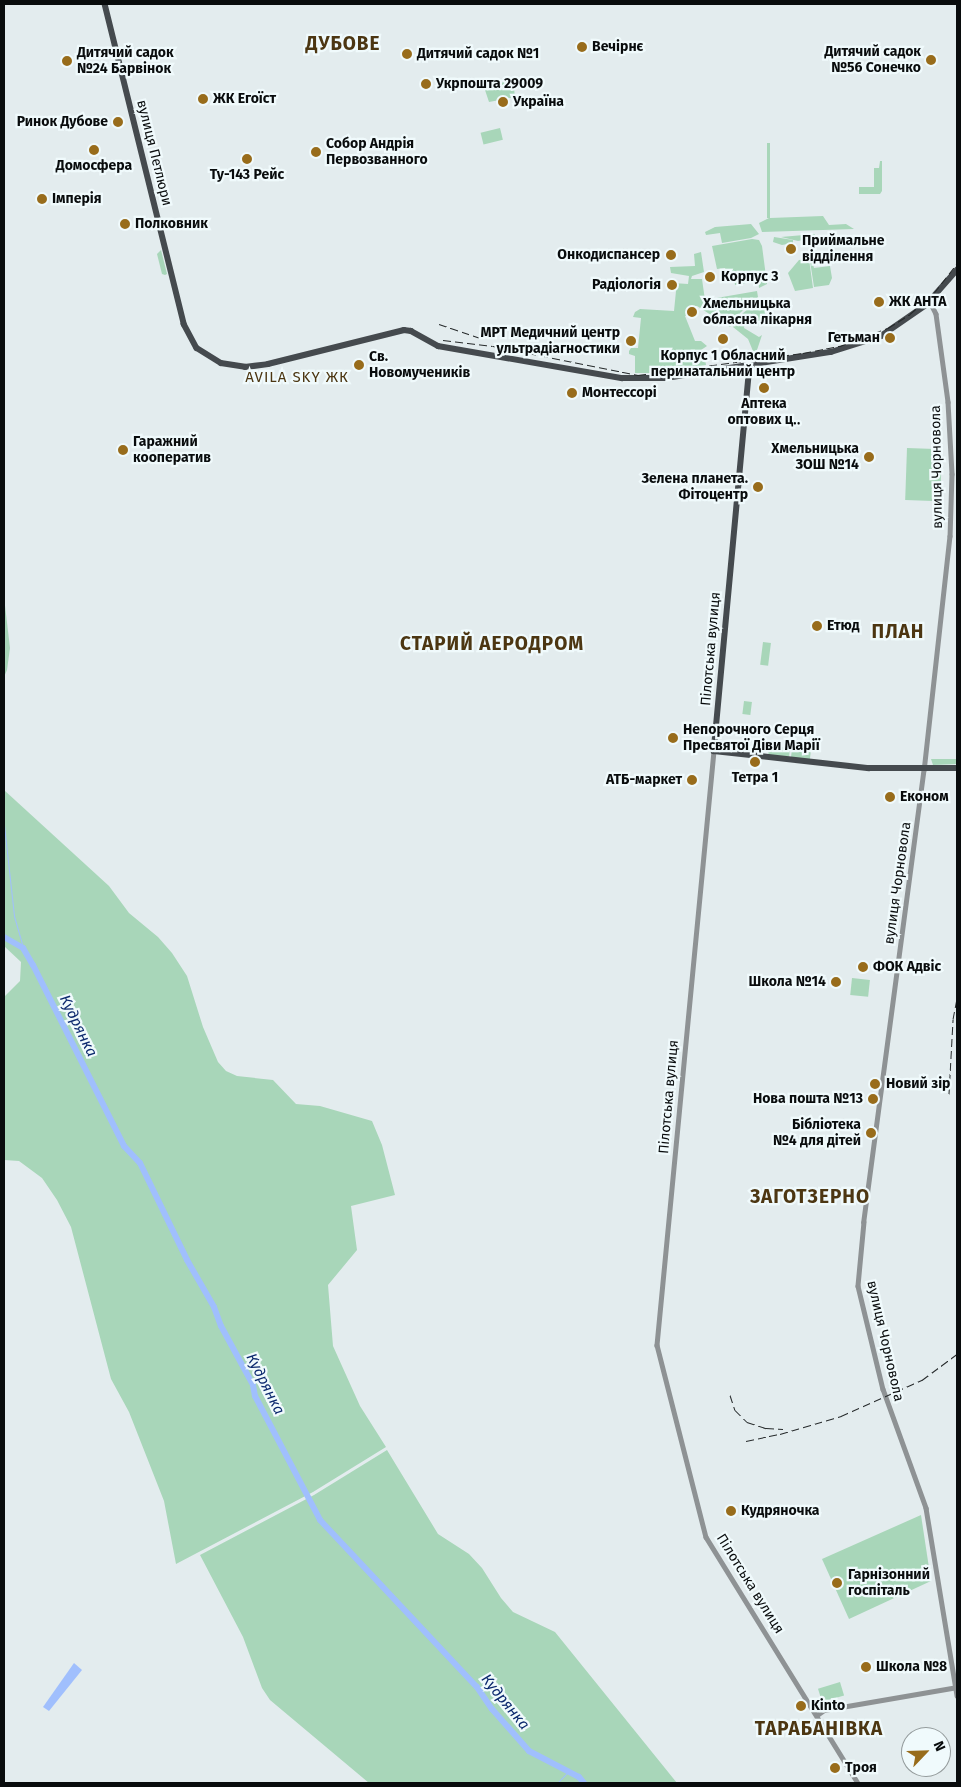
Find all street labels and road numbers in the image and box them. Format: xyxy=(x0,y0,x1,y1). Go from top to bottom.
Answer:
street label: вулиця Петлюри xyxy=(133,98,175,208)
street label: вулиця Чорновола xyxy=(928,405,946,529)
street label: Пілотська вулиця xyxy=(698,591,724,707)
street label: вулиця Чорновола xyxy=(881,821,915,945)
street label: Пілотська вулиця xyxy=(656,1039,682,1155)
street label: вулиця Чорновола xyxy=(863,1279,907,1403)
street label: Пілотська вулиця xyxy=(713,1531,787,1637)

